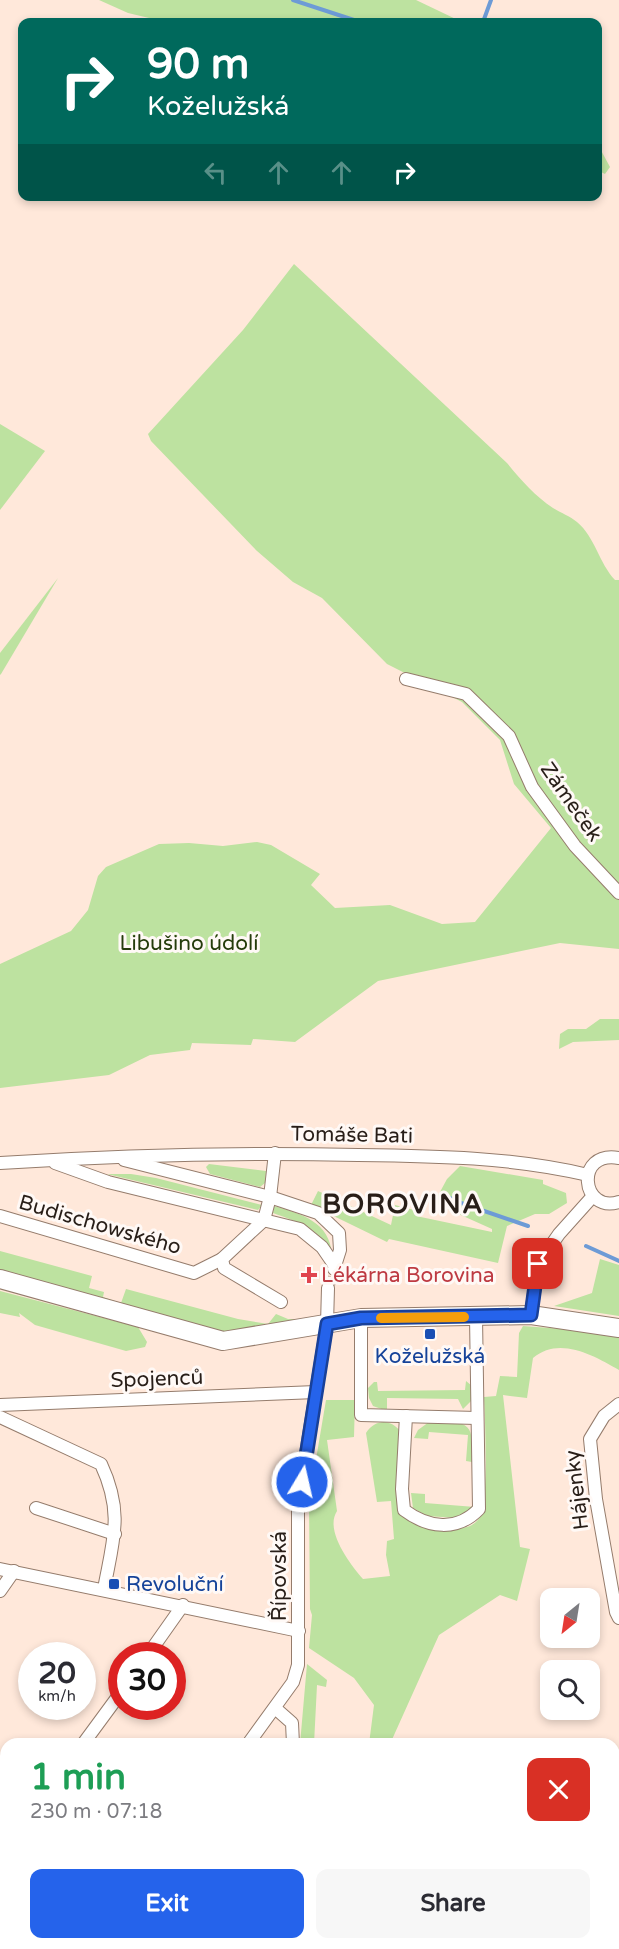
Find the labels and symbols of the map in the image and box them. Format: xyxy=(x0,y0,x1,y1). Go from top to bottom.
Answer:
street label: Zámeček xyxy=(535,758,607,846)
park label: Libušino údolí xyxy=(120,931,258,956)
street label: Tomáše Bati xyxy=(291,1121,413,1149)
district label: BOROVINA xyxy=(322,1188,484,1221)
street label: Budischowského xyxy=(16,1190,184,1260)
pin xyxy=(512,1238,563,1289)
place label: Lékárna Borovina xyxy=(321,1263,495,1288)
marker: Lékárna Borovina xyxy=(302,1268,316,1282)
marker: Koželužská xyxy=(423,1327,437,1341)
place label: Koželužská xyxy=(375,1344,485,1369)
street label: Spojenců xyxy=(110,1365,204,1393)
street label: Hájenky xyxy=(560,1449,594,1531)
position arrow xyxy=(270,1450,334,1514)
street label: Řípovská xyxy=(267,1531,292,1621)
place label: Revoluční xyxy=(126,1572,224,1597)
marker: Revoluční xyxy=(107,1577,121,1591)
north arrow xyxy=(540,1588,600,1648)
speed limit sign: 30 xyxy=(108,1642,186,1720)

